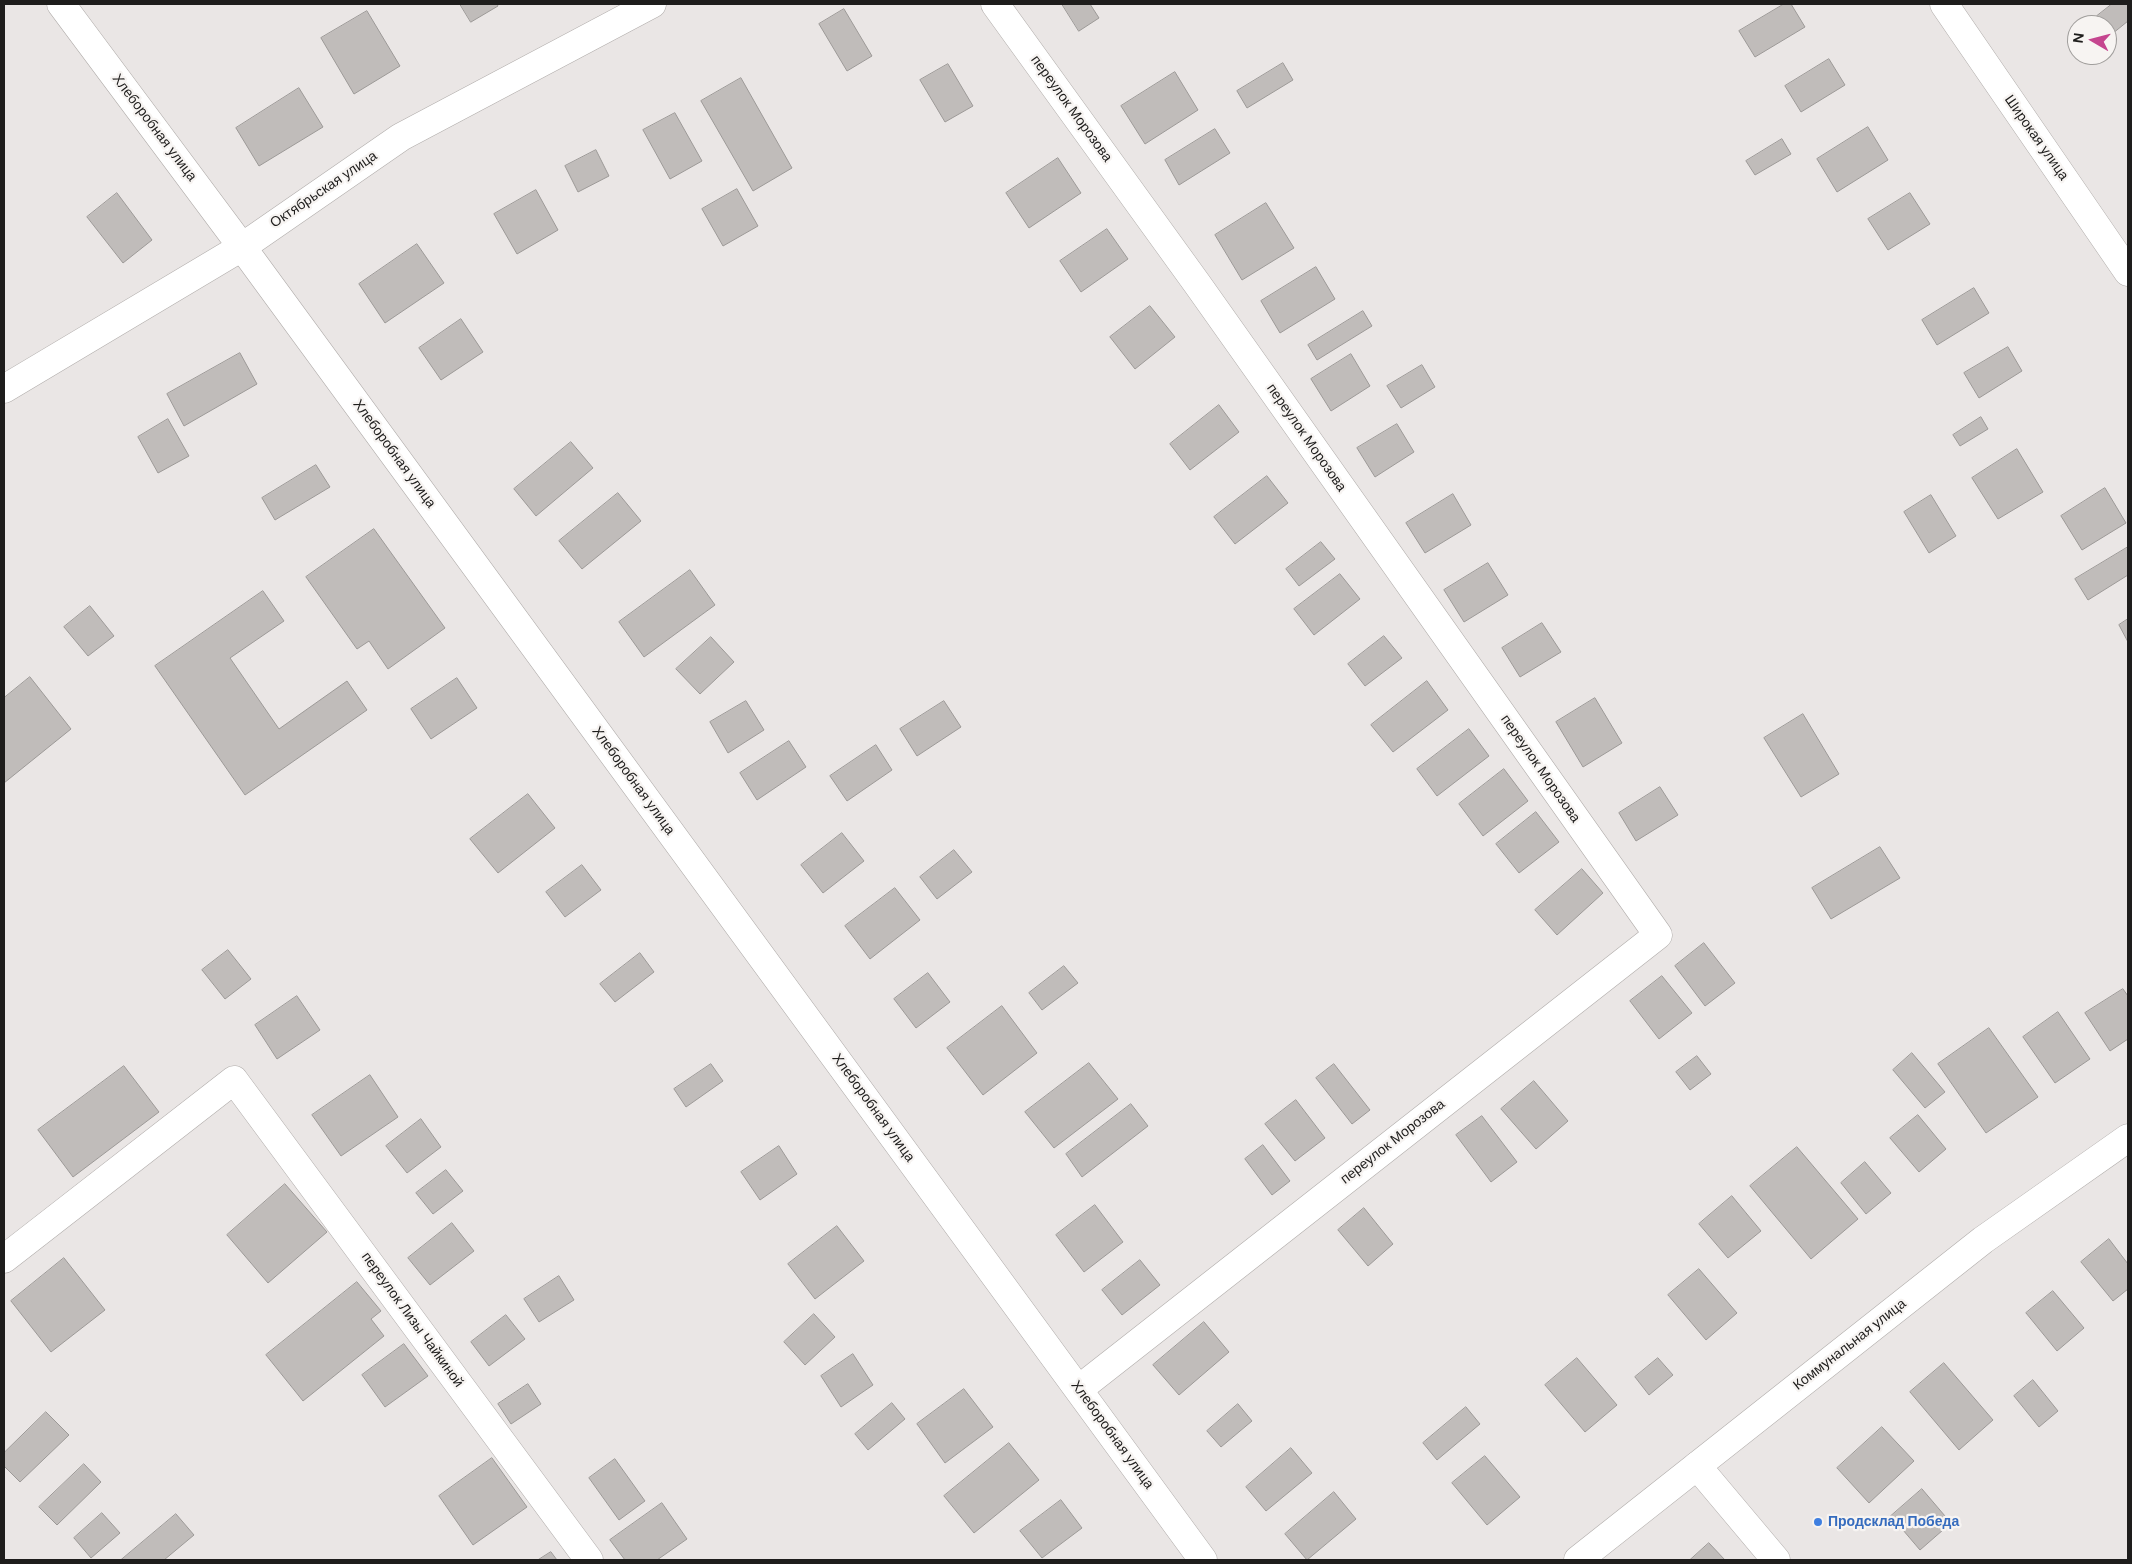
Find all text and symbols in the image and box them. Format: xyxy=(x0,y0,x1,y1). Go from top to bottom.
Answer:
north arrow xyxy=(2067,15,2117,65)
text: N xyxy=(2069,32,2088,44)
street label: переулок Морозова xyxy=(1027,52,1115,166)
street label: Хлеборобная улица xyxy=(108,71,200,185)
street label: Широкая улица xyxy=(2000,92,2072,184)
street label: Октябрьская улица xyxy=(267,148,381,232)
street label: переулок Морозова xyxy=(1263,381,1349,495)
street label: Хлеборобная улица xyxy=(349,397,439,511)
street label: переулок Морозова xyxy=(1497,712,1583,826)
street label: Хлеборобная улица xyxy=(588,724,678,838)
street label: Хлеборобная улица xyxy=(828,1051,918,1165)
street label: переулок Морозова xyxy=(1338,1096,1448,1188)
street label: переулок Лизы Чайкиной xyxy=(357,1249,467,1391)
street label: Коммунальная улица xyxy=(1790,1296,1910,1394)
street label: Хлеборобная улица xyxy=(1067,1378,1157,1492)
place label: Продсклад Победа xyxy=(1828,1514,1959,1530)
marker: Продсклад Победа xyxy=(1812,1516,1824,1528)

